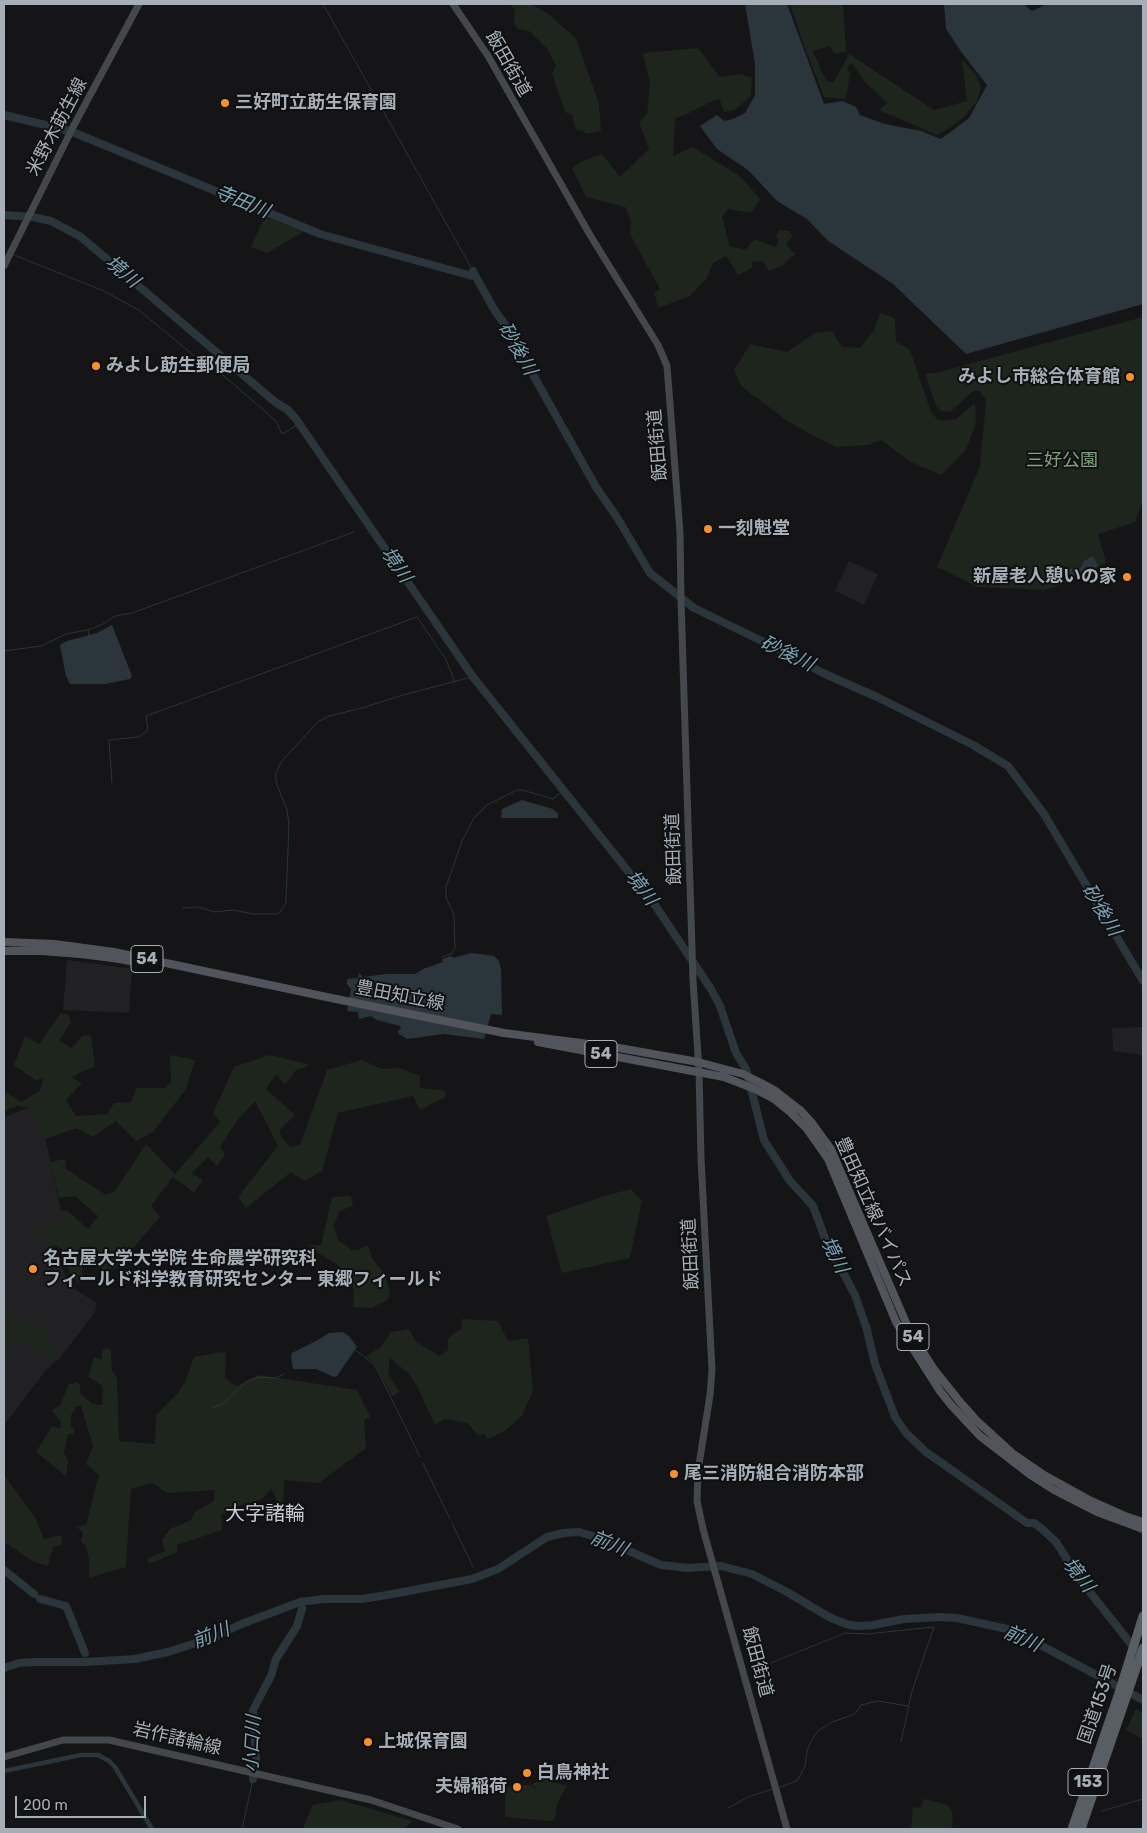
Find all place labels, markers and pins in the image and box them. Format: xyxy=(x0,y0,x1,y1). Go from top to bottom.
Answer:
place label: 三好町立莇生保育園 xyxy=(235,92,397,114)
marker: 三好町立莇生保育園 xyxy=(219,97,231,109)
place label: みよし莇生郵便局 xyxy=(106,355,250,377)
marker: みよし莇生郵便局 xyxy=(90,360,102,372)
place label: みよし市総合体育館 xyxy=(958,366,1120,388)
marker: みよし市総合体育館 xyxy=(1124,371,1136,383)
place label: 一刻魁堂 xyxy=(718,518,790,540)
marker: 一刻魁堂 xyxy=(702,523,714,535)
place label: 新屋老人憩いの家 xyxy=(973,566,1117,588)
marker: 新屋老人憩いの家 xyxy=(1121,571,1133,583)
place label: 名古屋大学大学院 生命農学研究科 フィールド科学教育研究センター 東郷フィールド xyxy=(43,1248,443,1290)
marker: 名古屋大学大学院 生命農学研究科 フィールド科学教育研究センター 東郷フィールド xyxy=(27,1263,39,1275)
place label: 尾三消防組合消防本部 xyxy=(684,1463,864,1485)
marker: 尾三消防組合消防本部 xyxy=(668,1468,680,1480)
place label: 上城保育園 xyxy=(378,1731,468,1753)
marker: 上城保育園 xyxy=(362,1736,374,1748)
place label: 白鳥神社 xyxy=(537,1762,609,1784)
marker: 白鳥神社 xyxy=(521,1767,533,1779)
place label: 夫婦稲荷 xyxy=(435,1776,507,1798)
marker: 夫婦稲荷 xyxy=(511,1781,523,1793)

